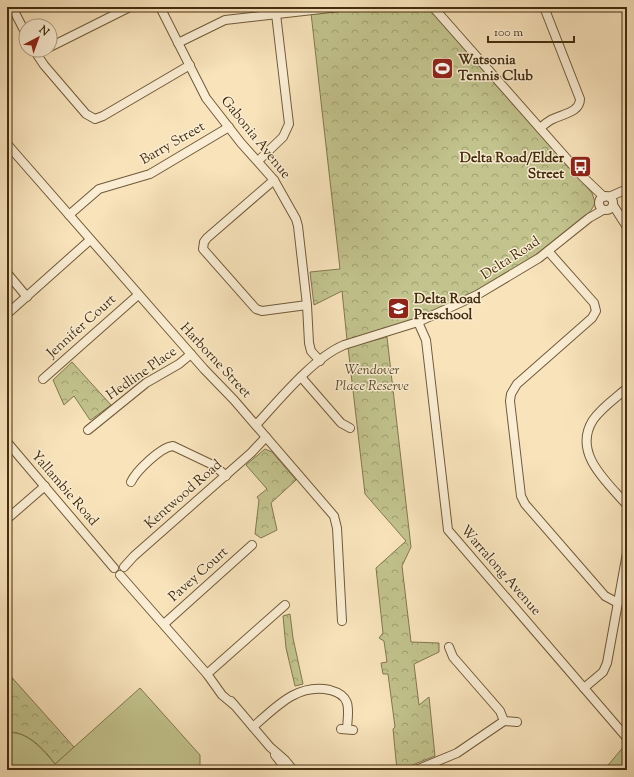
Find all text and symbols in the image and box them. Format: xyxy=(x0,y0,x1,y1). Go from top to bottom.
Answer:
north arrow xyxy=(18,18,58,58)
scale bar xyxy=(488,18,574,44)
text: N xyxy=(35,22,53,40)
text: 100 m xyxy=(494,24,523,42)
place label: Watsonia Tennis Club xyxy=(458,51,533,87)
sports icon: Watsonia Tennis Club xyxy=(429,56,455,82)
street label: Gabonia Avenue xyxy=(215,92,295,184)
street label: Barry Street xyxy=(137,117,209,171)
place label: Delta Road/Elder Street xyxy=(460,149,565,185)
bus stop icon: Delta Road/Elder Street xyxy=(567,154,593,180)
street label: Delta Road xyxy=(477,232,545,286)
street label: Jennifer Court xyxy=(42,290,121,364)
place label: Delta Road Preschool xyxy=(414,290,481,326)
school or university icon: Delta Road Preschool xyxy=(385,295,411,321)
street label: Harborne Street xyxy=(175,319,255,403)
street label: Hedline Place xyxy=(103,342,181,406)
park label: Wendover Place Reserve xyxy=(335,361,409,397)
street label: Yallambie Road xyxy=(26,447,102,531)
street label: Kentwood Road xyxy=(141,456,227,534)
street label: Warralong Avenue xyxy=(455,521,545,621)
street label: Pavey Court xyxy=(165,543,233,607)

